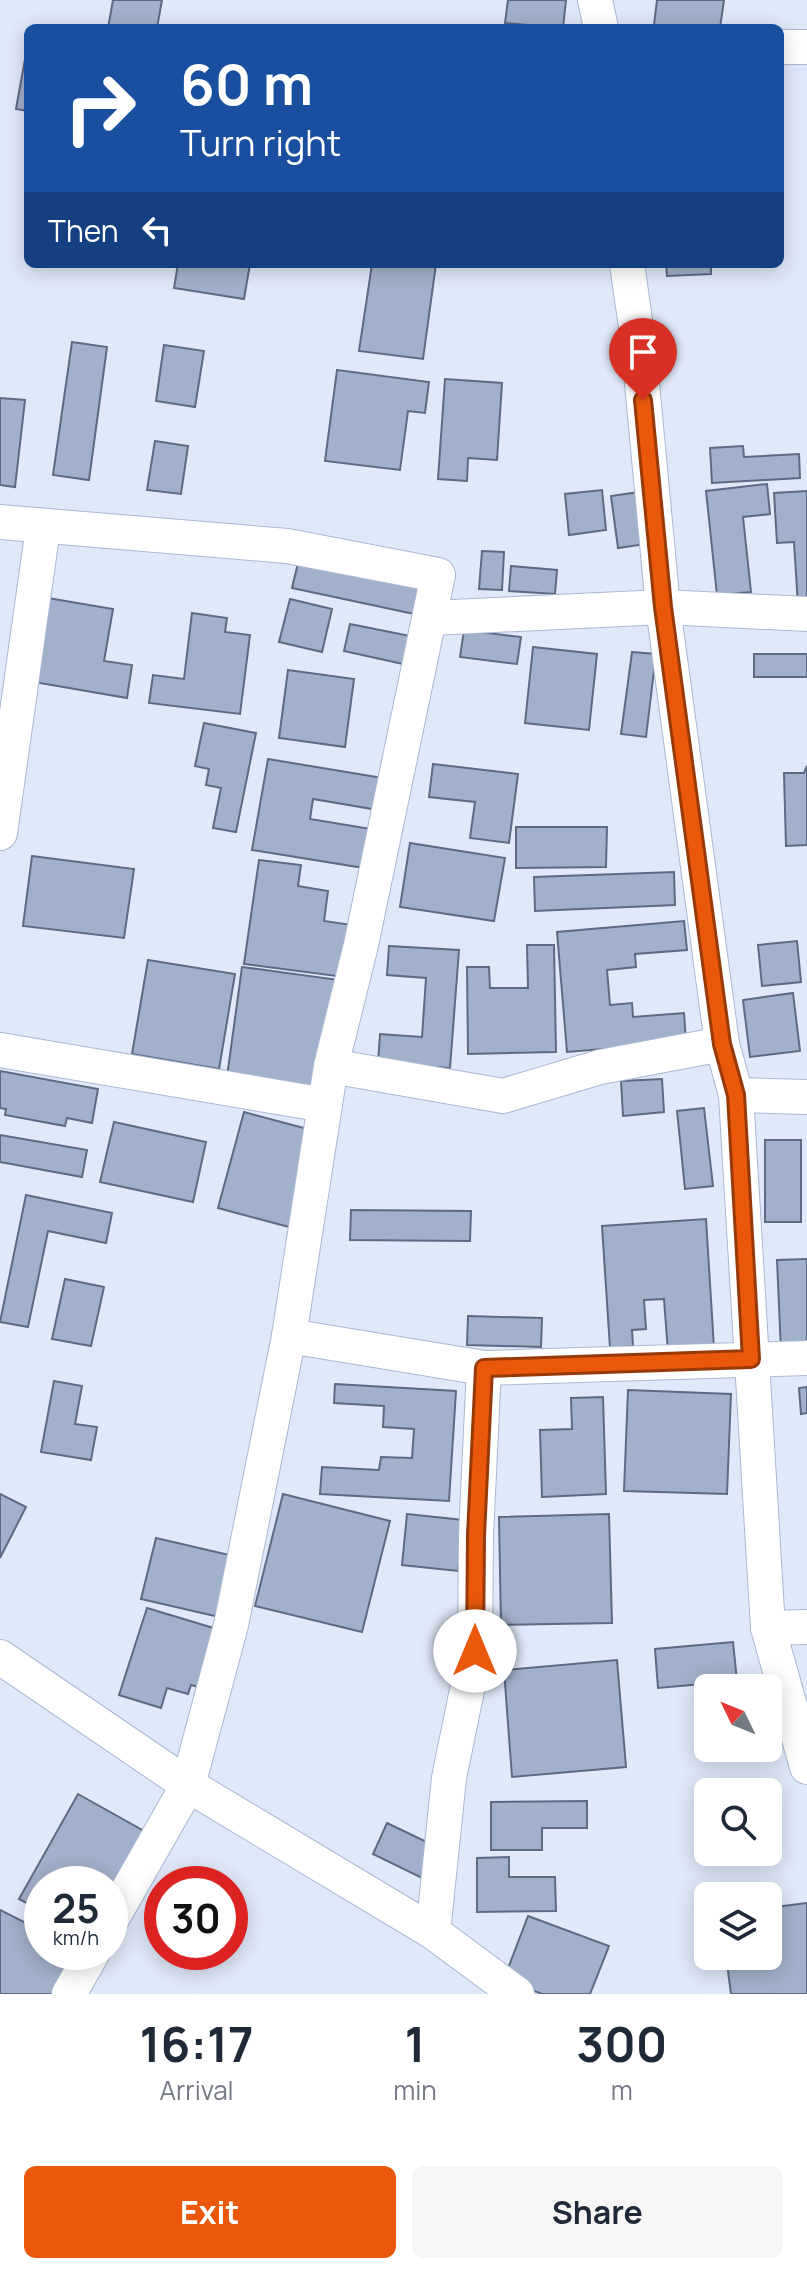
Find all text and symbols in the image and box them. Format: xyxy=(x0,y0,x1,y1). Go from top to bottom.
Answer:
text: 60 m xyxy=(180,45,313,122)
icon: right xyxy=(48,56,152,160)
text: Turn right xyxy=(180,118,341,167)
icon: left xyxy=(135,208,179,252)
text: Then xyxy=(48,210,119,251)
pin xyxy=(609,318,677,400)
icon: arrive xyxy=(621,330,665,374)
position arrow xyxy=(433,1609,517,1693)
north arrow xyxy=(694,1674,782,1762)
map controls xyxy=(694,1674,782,1970)
button: search xyxy=(694,1778,782,1866)
speed limit sign: 30 xyxy=(144,1866,248,1970)
text: 25 xyxy=(52,1880,100,1935)
button: layers xyxy=(694,1882,782,1970)
text: km/h xyxy=(53,1924,99,1951)
text: 16:17 xyxy=(140,2011,254,2076)
text: 1 xyxy=(404,2011,425,2076)
text: 300 xyxy=(576,2011,667,2076)
text: Arrival xyxy=(159,2072,234,2108)
text: min xyxy=(393,2072,437,2108)
text: m xyxy=(611,2072,633,2108)
button: Exit xyxy=(24,2166,396,2258)
button: Share xyxy=(412,2166,783,2258)

